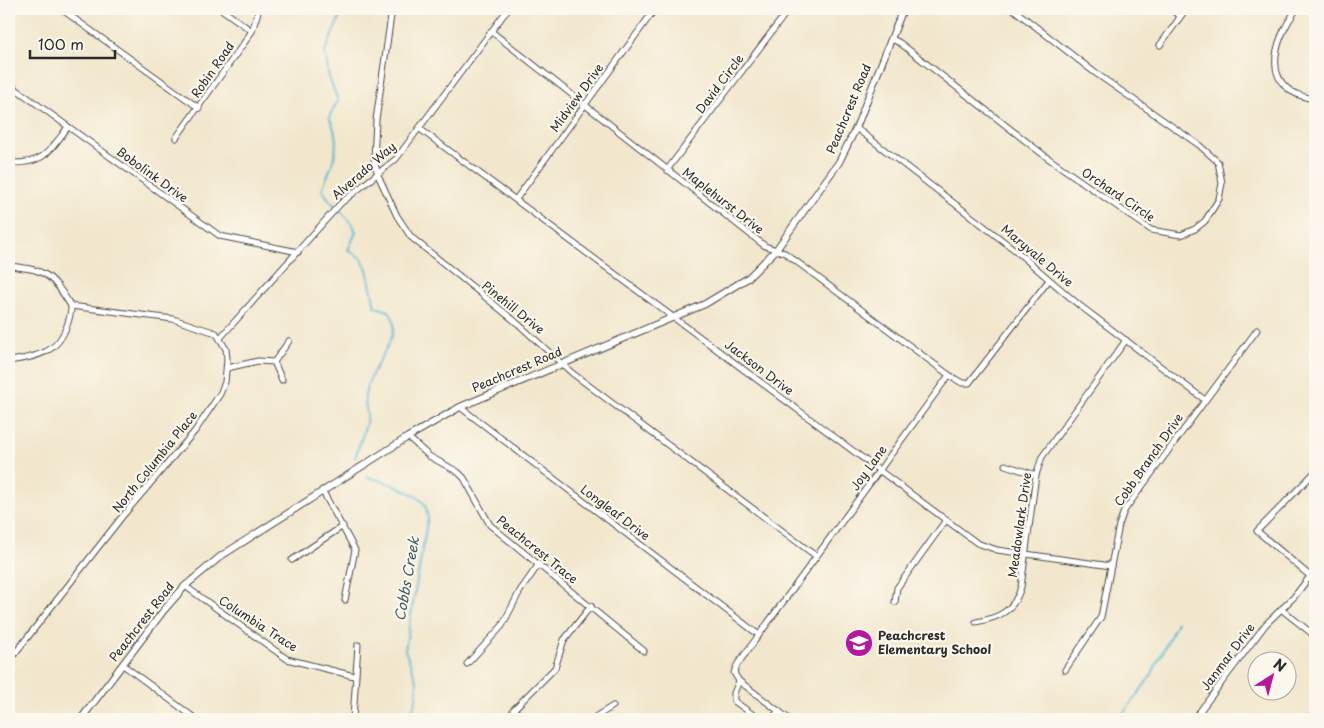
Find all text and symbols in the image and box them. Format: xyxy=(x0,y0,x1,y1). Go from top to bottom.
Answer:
scale bar xyxy=(30,28,115,60)
text: 100 m xyxy=(38,32,84,55)
street label: Robin Road xyxy=(186,38,238,101)
street label: David Circle xyxy=(691,50,748,117)
street label: Midview Drive xyxy=(545,59,607,135)
street label: Peachcrest Road xyxy=(821,61,875,156)
street label: Alverado Way xyxy=(327,137,400,203)
street label: Bobolink Drive xyxy=(113,142,192,206)
street label: Maplehurst Drive xyxy=(679,163,768,238)
street label: Orchard Circle xyxy=(1078,163,1159,225)
street label: Maryvale Drive xyxy=(998,220,1078,291)
street label: Pinehill Drive xyxy=(479,276,549,338)
street label: Jackson Drive xyxy=(721,335,798,399)
street label: Peachcrest Road xyxy=(469,342,564,396)
street label: North Columbia Place xyxy=(108,406,201,516)
street label: Cobb Branch Drive xyxy=(1109,409,1187,510)
street label: Joy Lane xyxy=(846,441,891,494)
street label: Meadowlark Drive xyxy=(1003,471,1035,579)
street label: Longleaf Drive xyxy=(577,480,654,544)
street label: Peachcrest Trace xyxy=(493,511,582,587)
water label: Cobbs Creek xyxy=(389,534,424,623)
street label: Peachcrest Road xyxy=(104,578,178,665)
street label: Columbia Trace xyxy=(216,591,302,656)
street label: Janmar Drive xyxy=(1196,618,1259,694)
place label: Peachcrest Elementary School xyxy=(878,626,991,658)
school or university icon: Peachcrest Elementary School xyxy=(844,628,874,658)
north arrow xyxy=(1246,650,1296,700)
text: N xyxy=(1269,653,1291,677)

